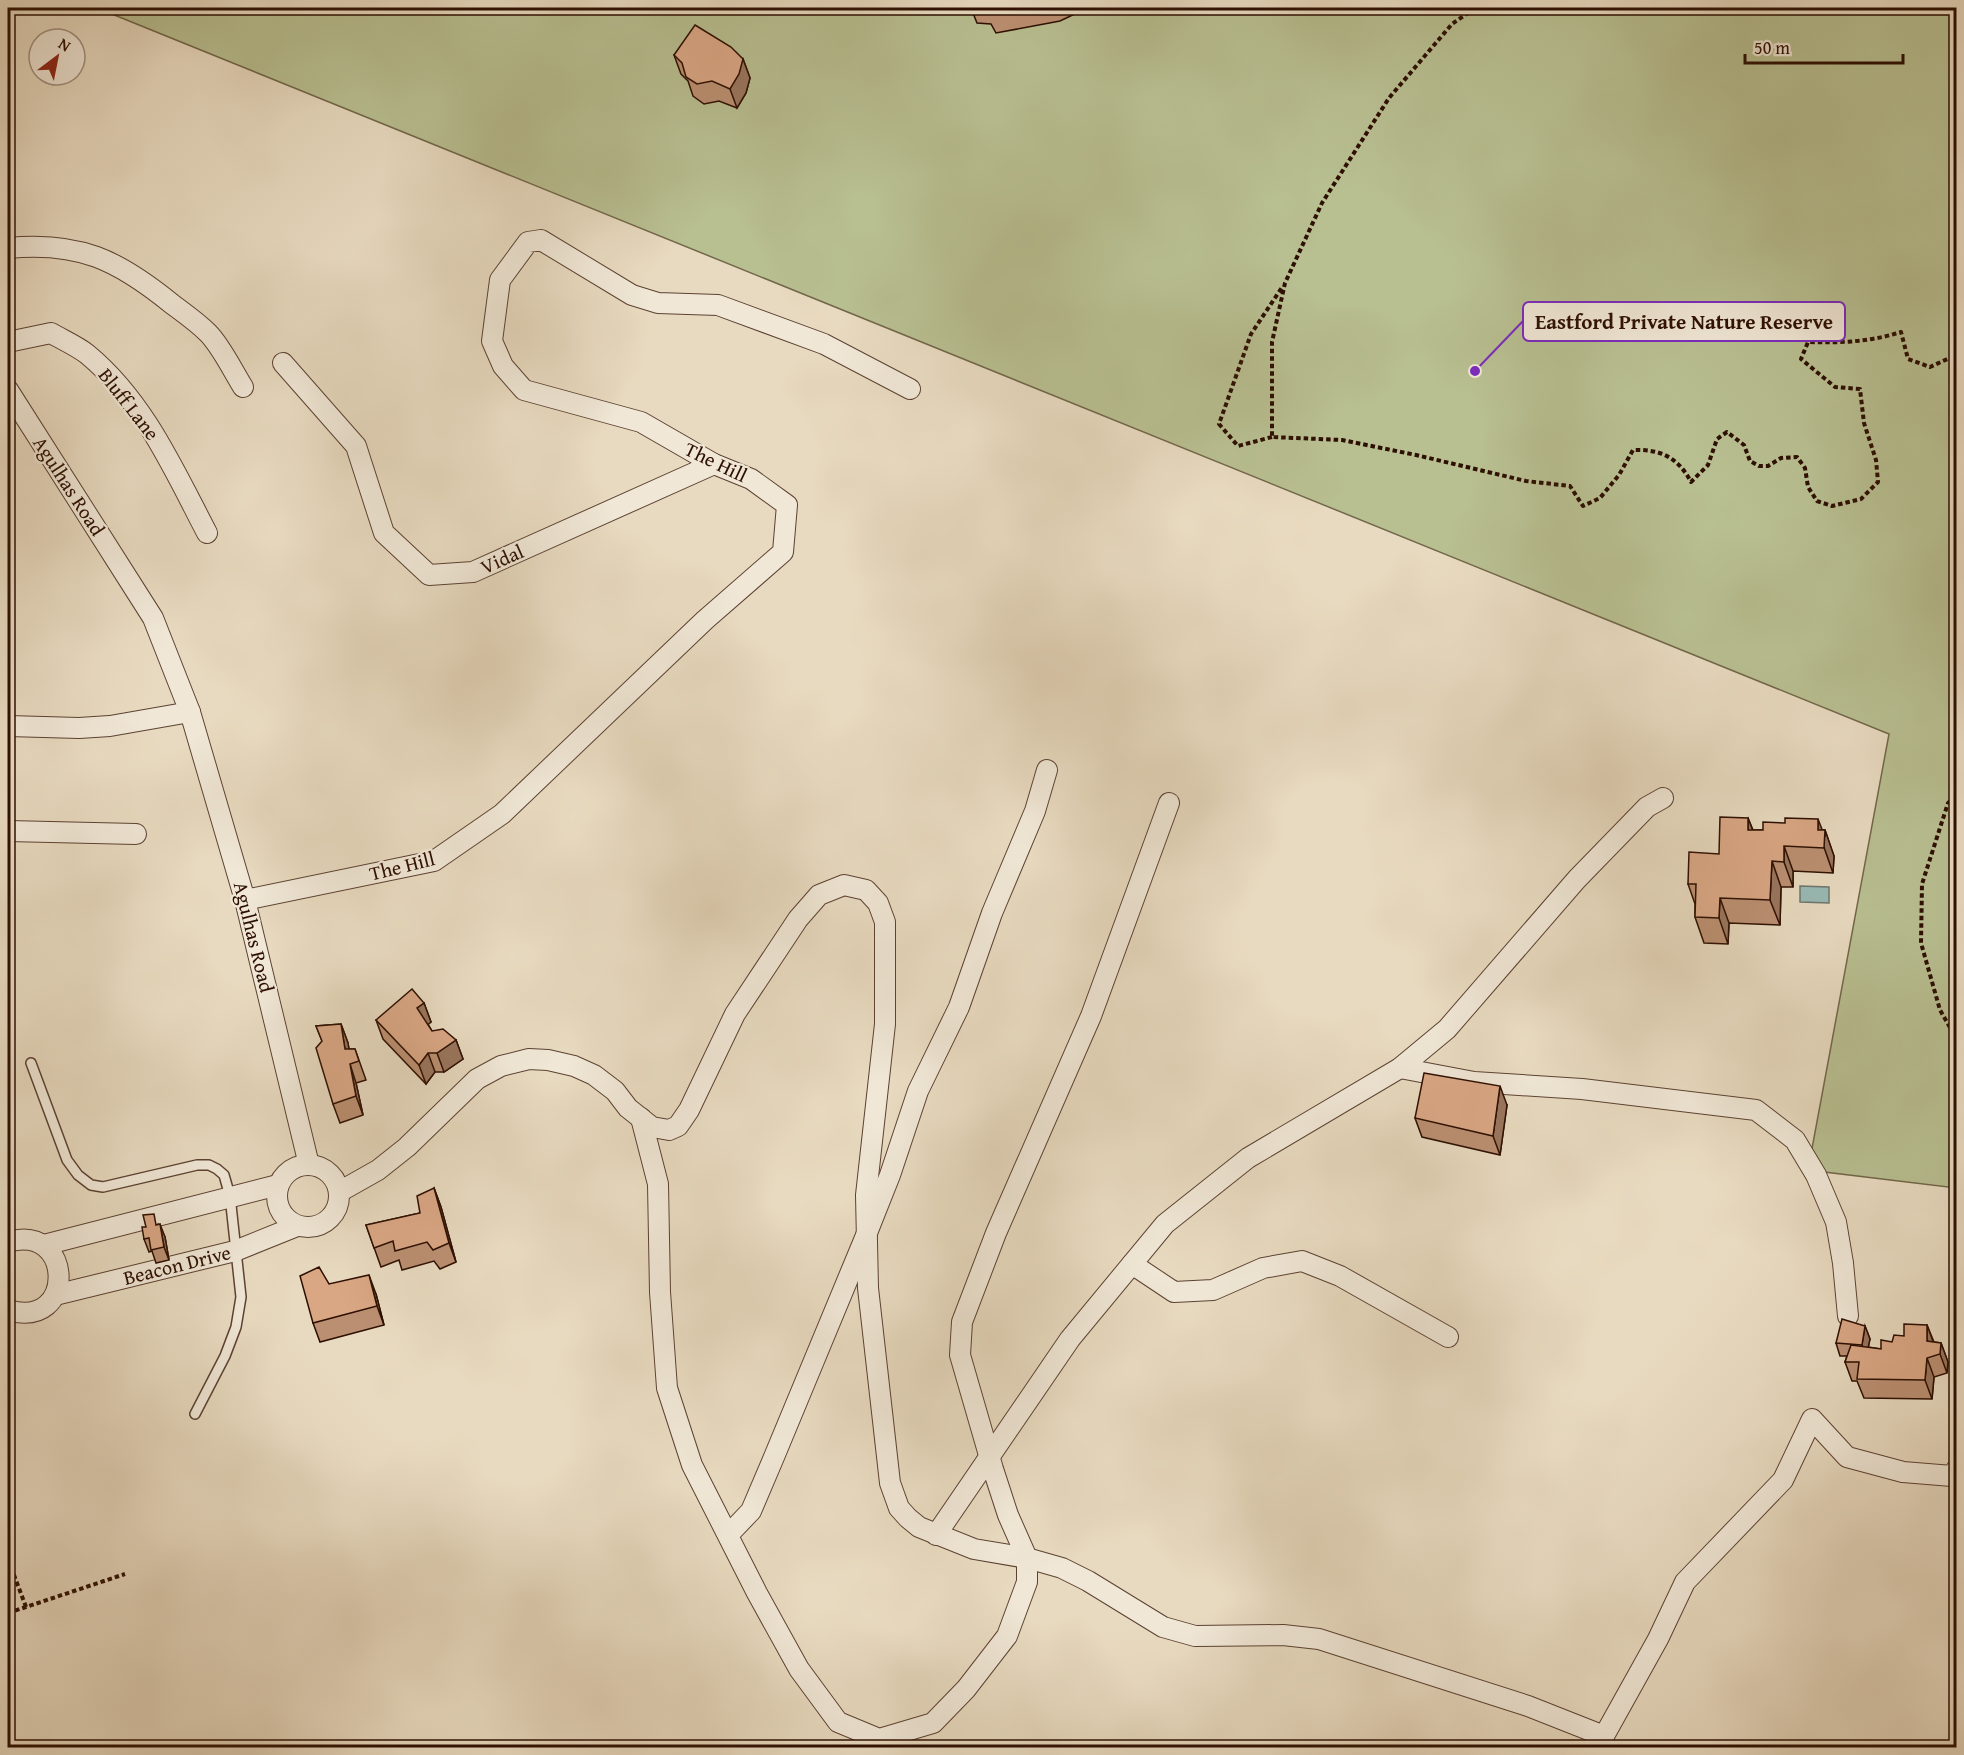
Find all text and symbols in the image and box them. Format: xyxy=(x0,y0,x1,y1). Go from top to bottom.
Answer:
north arrow xyxy=(27,27,87,87)
scale bar xyxy=(1745,27,1902,65)
text: N xyxy=(54,31,76,57)
text: 50 m xyxy=(1754,34,1790,61)
callout: Eastford Private Nature Reserve xyxy=(1523,302,1845,341)
text: Eastford Private Nature Reserve xyxy=(1535,306,1833,337)
street label: Bluff Lane xyxy=(92,361,167,446)
street label: Agulhas Road xyxy=(26,430,113,541)
street label: The Hill xyxy=(680,434,753,489)
street label: Vidal xyxy=(476,536,528,581)
street label: The Hill xyxy=(366,843,438,888)
street label: Agulhas Road xyxy=(227,878,282,996)
street label: Beacon Drive xyxy=(120,1237,234,1292)

